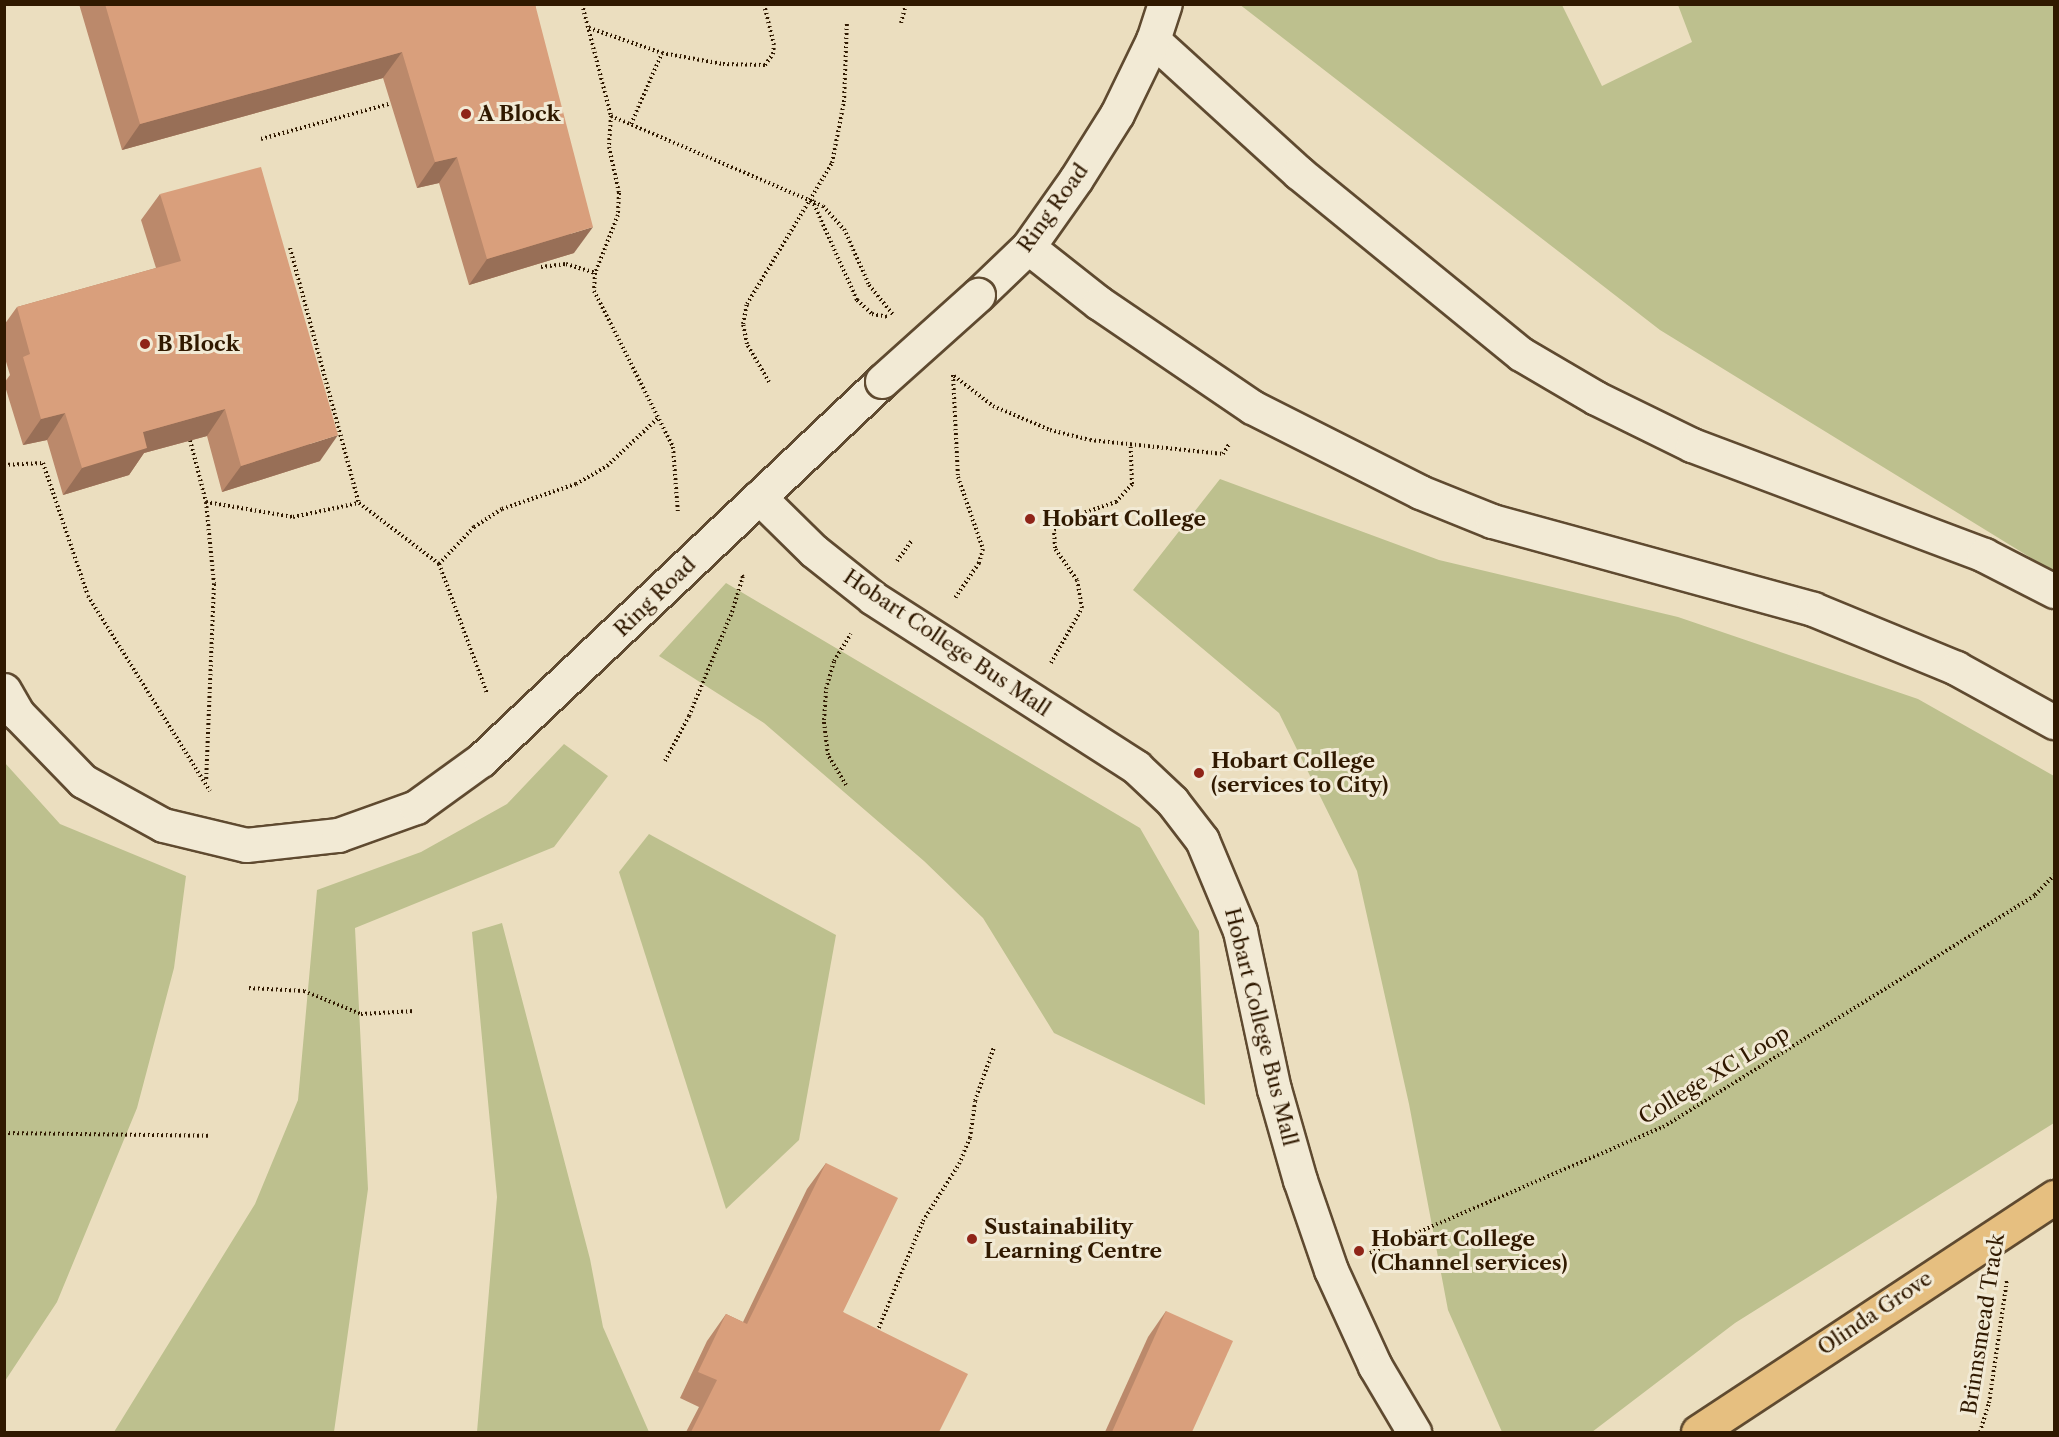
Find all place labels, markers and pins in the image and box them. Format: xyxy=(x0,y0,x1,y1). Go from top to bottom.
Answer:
place label: A Block xyxy=(478,101,561,127)
marker: A Block xyxy=(459,107,473,121)
place label: B Block xyxy=(157,331,239,357)
marker: B Block xyxy=(138,337,152,351)
place label: Hobart College xyxy=(1042,506,1206,532)
marker: Hobart College xyxy=(1023,512,1037,526)
place label: Hobart College (services to City) xyxy=(1211,748,1388,798)
marker: Hobart College (services to City) xyxy=(1192,766,1206,780)
place label: Sustainability Learning Centre xyxy=(984,1214,1162,1264)
place label: Hobart College (Channel services) xyxy=(1371,1226,1568,1276)
marker: Sustainability Learning Centre xyxy=(965,1232,979,1246)
marker: Hobart College (Channel services) xyxy=(1352,1244,1366,1258)

